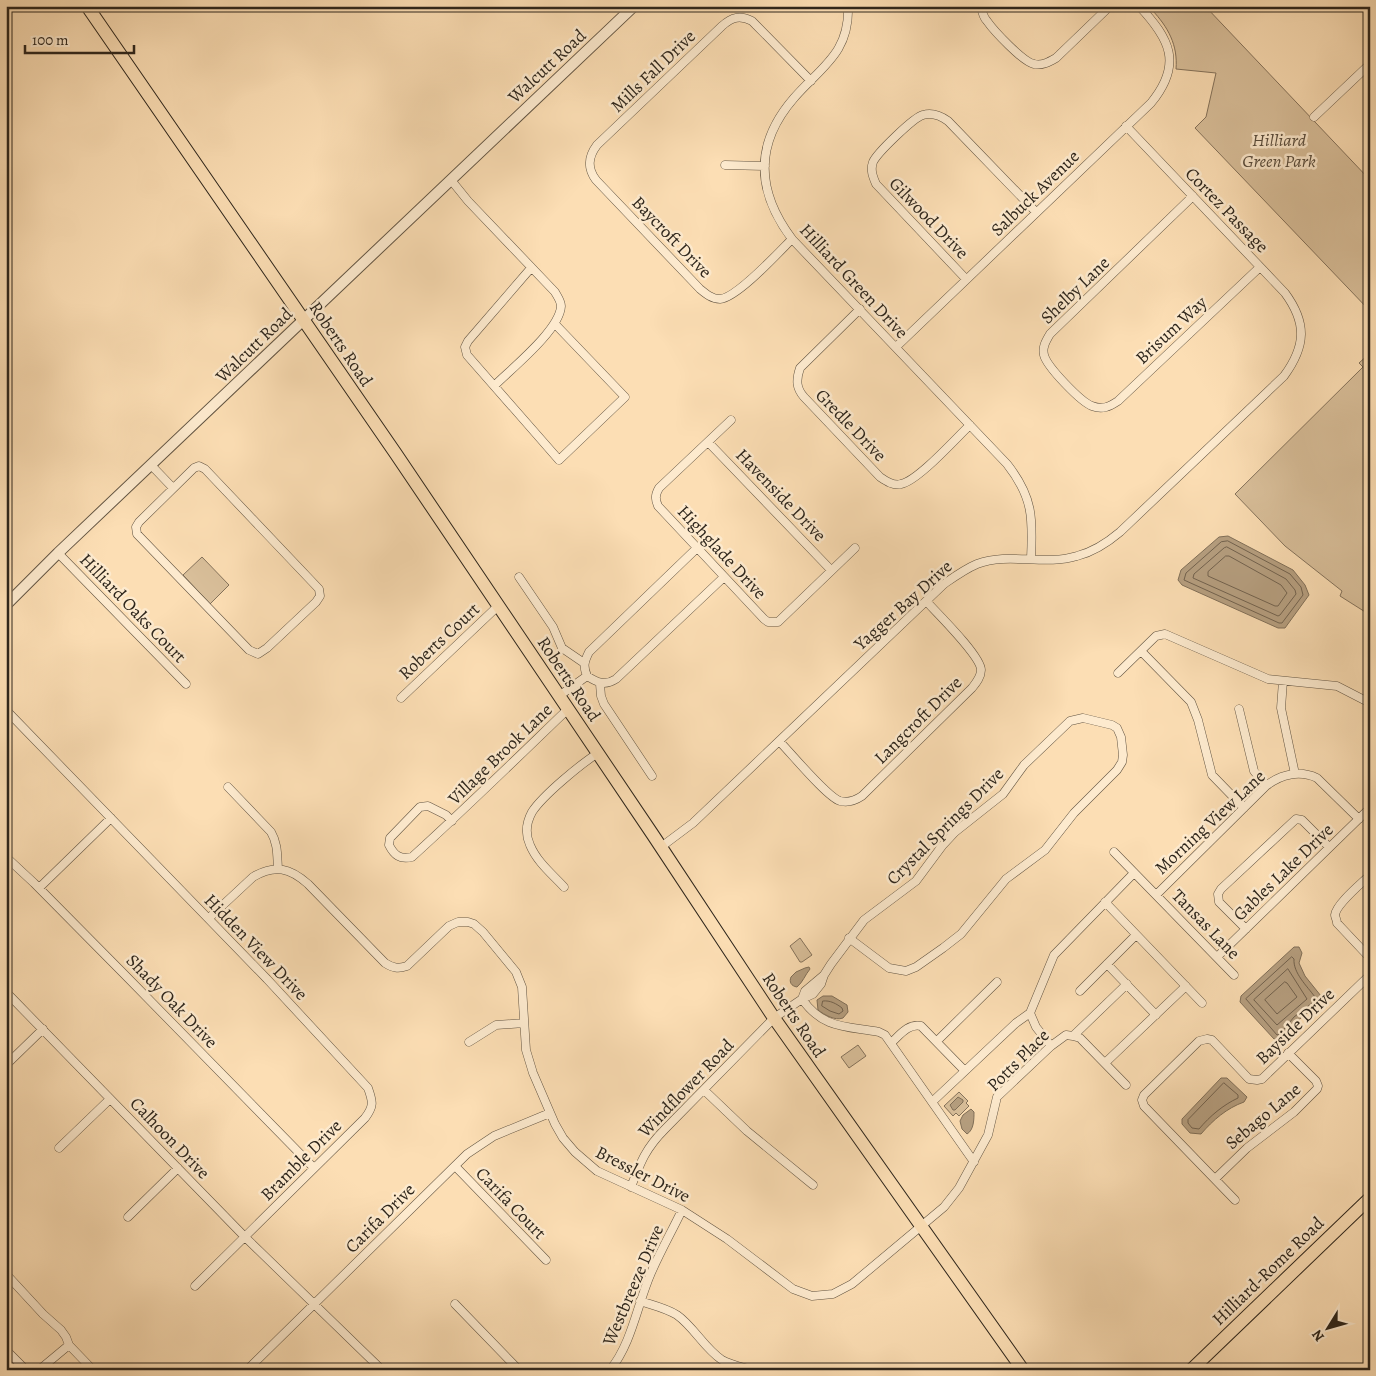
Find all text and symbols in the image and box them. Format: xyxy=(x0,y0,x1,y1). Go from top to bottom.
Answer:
scale bar xyxy=(25,22,134,54)
street label: Walcutt Road xyxy=(502,23,591,109)
street label: Mills Fall Drive xyxy=(605,24,701,118)
text: 100 m xyxy=(32,30,69,50)
park label: Hilliard Green Park xyxy=(1242,128,1316,173)
street label: Salbuck Avenue xyxy=(985,145,1085,241)
street label: Cortez Passage xyxy=(1180,162,1274,258)
street label: Gilwood Drive xyxy=(884,172,974,264)
street label: Baycroft Drive xyxy=(627,191,717,283)
street label: Hilliard Green Drive xyxy=(794,218,914,344)
street label: Shelby Lane xyxy=(1035,251,1115,329)
street label: Brisum Way xyxy=(1130,290,1213,369)
street label: Roberts Road xyxy=(304,297,378,391)
street label: Walcutt Road xyxy=(210,302,298,389)
street label: Gredle Drive xyxy=(810,383,892,467)
street label: Havenside Drive xyxy=(730,443,832,547)
street label: Highglade Drive xyxy=(672,500,772,604)
street label: Hilliard Oaks Court xyxy=(74,548,192,668)
street label: Yagger Bay Drive xyxy=(848,554,957,656)
street label: Roberts Court xyxy=(393,597,485,685)
street label: Roberts Road xyxy=(532,632,606,726)
street label: Langcroft Drive xyxy=(869,671,967,769)
street label: Village Brook Lane xyxy=(442,698,557,811)
street label: Crystal Springs Drive xyxy=(881,762,1009,890)
street label: Morning View Lane xyxy=(1149,764,1271,880)
street label: Gables Lake Drive xyxy=(1228,818,1338,926)
street label: Tansas Lane xyxy=(1166,884,1246,964)
street label: Hidden View Drive xyxy=(199,889,313,1005)
street label: Shady Oak Drive xyxy=(121,949,223,1053)
street label: Roberts Road xyxy=(757,968,831,1062)
street label: Bayside Drive xyxy=(1250,982,1340,1070)
street label: Potts Place xyxy=(982,1024,1054,1096)
street label: Windflower Road xyxy=(632,1033,739,1143)
street label: Sebago Lane xyxy=(1220,1077,1306,1155)
street label: Calhoon Drive xyxy=(125,1092,215,1184)
street label: Bramble Drive xyxy=(255,1114,347,1206)
street label: Bressler Drive xyxy=(592,1140,694,1208)
street label: Carifa Court xyxy=(470,1162,552,1244)
street label: Carifa Drive xyxy=(340,1178,420,1258)
street label: Hilliard-Rome Road xyxy=(1207,1211,1329,1331)
street label: Westbreeze Drive xyxy=(596,1221,669,1350)
north arrow xyxy=(1304,1304,1354,1354)
text: N xyxy=(1307,1326,1329,1345)

